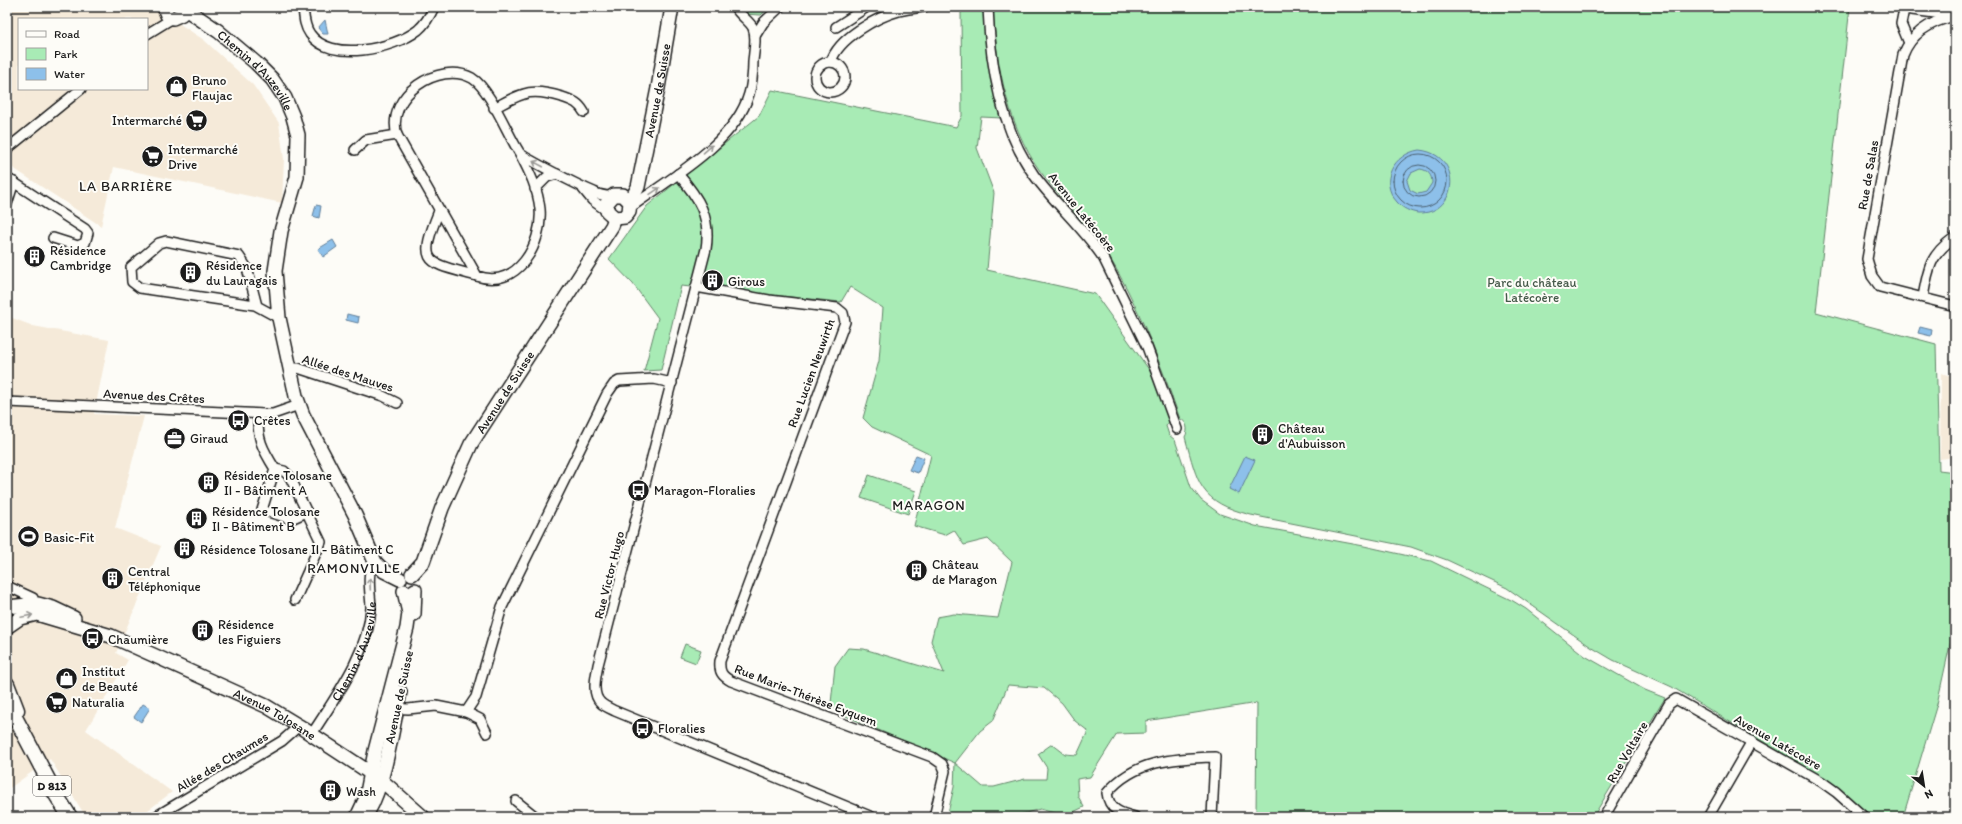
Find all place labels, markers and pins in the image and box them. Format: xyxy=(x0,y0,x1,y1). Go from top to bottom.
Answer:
place label: Bruno Flaujac xyxy=(192,73,232,103)
shop icon: Bruno Flaujac xyxy=(164,74,190,100)
supermarket icon: Intermarché xyxy=(184,107,210,133)
place label: Intermarché xyxy=(112,113,182,128)
place label: Intermarché Drive xyxy=(168,142,238,172)
supermarket icon: Intermarché Drive xyxy=(139,143,165,169)
place label: Résidence Cambridge xyxy=(50,243,111,273)
building icon: Résidence Cambridge xyxy=(22,244,48,270)
place label: Résidence du Lauragais xyxy=(206,258,278,288)
building icon: Résidence du Lauragais xyxy=(178,259,204,285)
building icon: Girous xyxy=(699,268,725,294)
place label: Girous xyxy=(728,274,765,289)
bus stop icon: Crêtes xyxy=(226,407,252,433)
place label: Crêtes xyxy=(254,413,291,428)
place label: Château d'Aubuisson xyxy=(1278,421,1345,451)
building icon: Château d'Aubuisson xyxy=(1249,422,1275,448)
office icon: Giraud xyxy=(162,425,188,451)
place label: Giraud xyxy=(190,431,228,446)
place label: Résidence Tolosane II - Bâtiment A xyxy=(224,468,332,498)
building icon: Résidence Tolosane II - Bâtiment A xyxy=(195,469,221,495)
bus stop icon: Maragon-Floralies xyxy=(626,477,652,503)
place label: Maragon-Floralies xyxy=(654,483,756,498)
place label: Résidence Tolosane II - Bâtiment B xyxy=(212,504,320,534)
building icon: Résidence Tolosane II - Bâtiment B xyxy=(183,505,209,531)
sports icon: Basic-Fit xyxy=(15,524,41,550)
place label: Basic-Fit xyxy=(44,530,94,545)
building icon: Résidence Tolosane II - Bâtiment C xyxy=(172,536,198,562)
place label: Résidence Tolosane II - Bâtiment C xyxy=(200,542,394,557)
place label: Château de Maragon xyxy=(932,557,998,587)
building icon: Château de Maragon xyxy=(904,558,930,584)
place label: Central Téléphonique xyxy=(128,564,201,594)
building icon: Central Téléphonique xyxy=(100,565,126,591)
place label: Résidence les Figuiers xyxy=(218,617,281,647)
building icon: Résidence les Figuiers xyxy=(190,618,216,644)
bus stop icon: Chaumière xyxy=(80,626,106,652)
place label: Chaumière xyxy=(108,632,169,647)
place label: Institut de Beauté xyxy=(82,664,138,694)
shop icon: Institut de Beauté xyxy=(53,665,79,691)
supermarket icon: Naturalia xyxy=(43,689,69,715)
place label: Naturalia xyxy=(72,695,125,710)
bus stop icon: Floralies xyxy=(629,715,655,741)
place label: Floralies xyxy=(658,721,705,736)
building icon: Wash xyxy=(317,778,343,804)
place label: Wash xyxy=(346,784,376,799)

